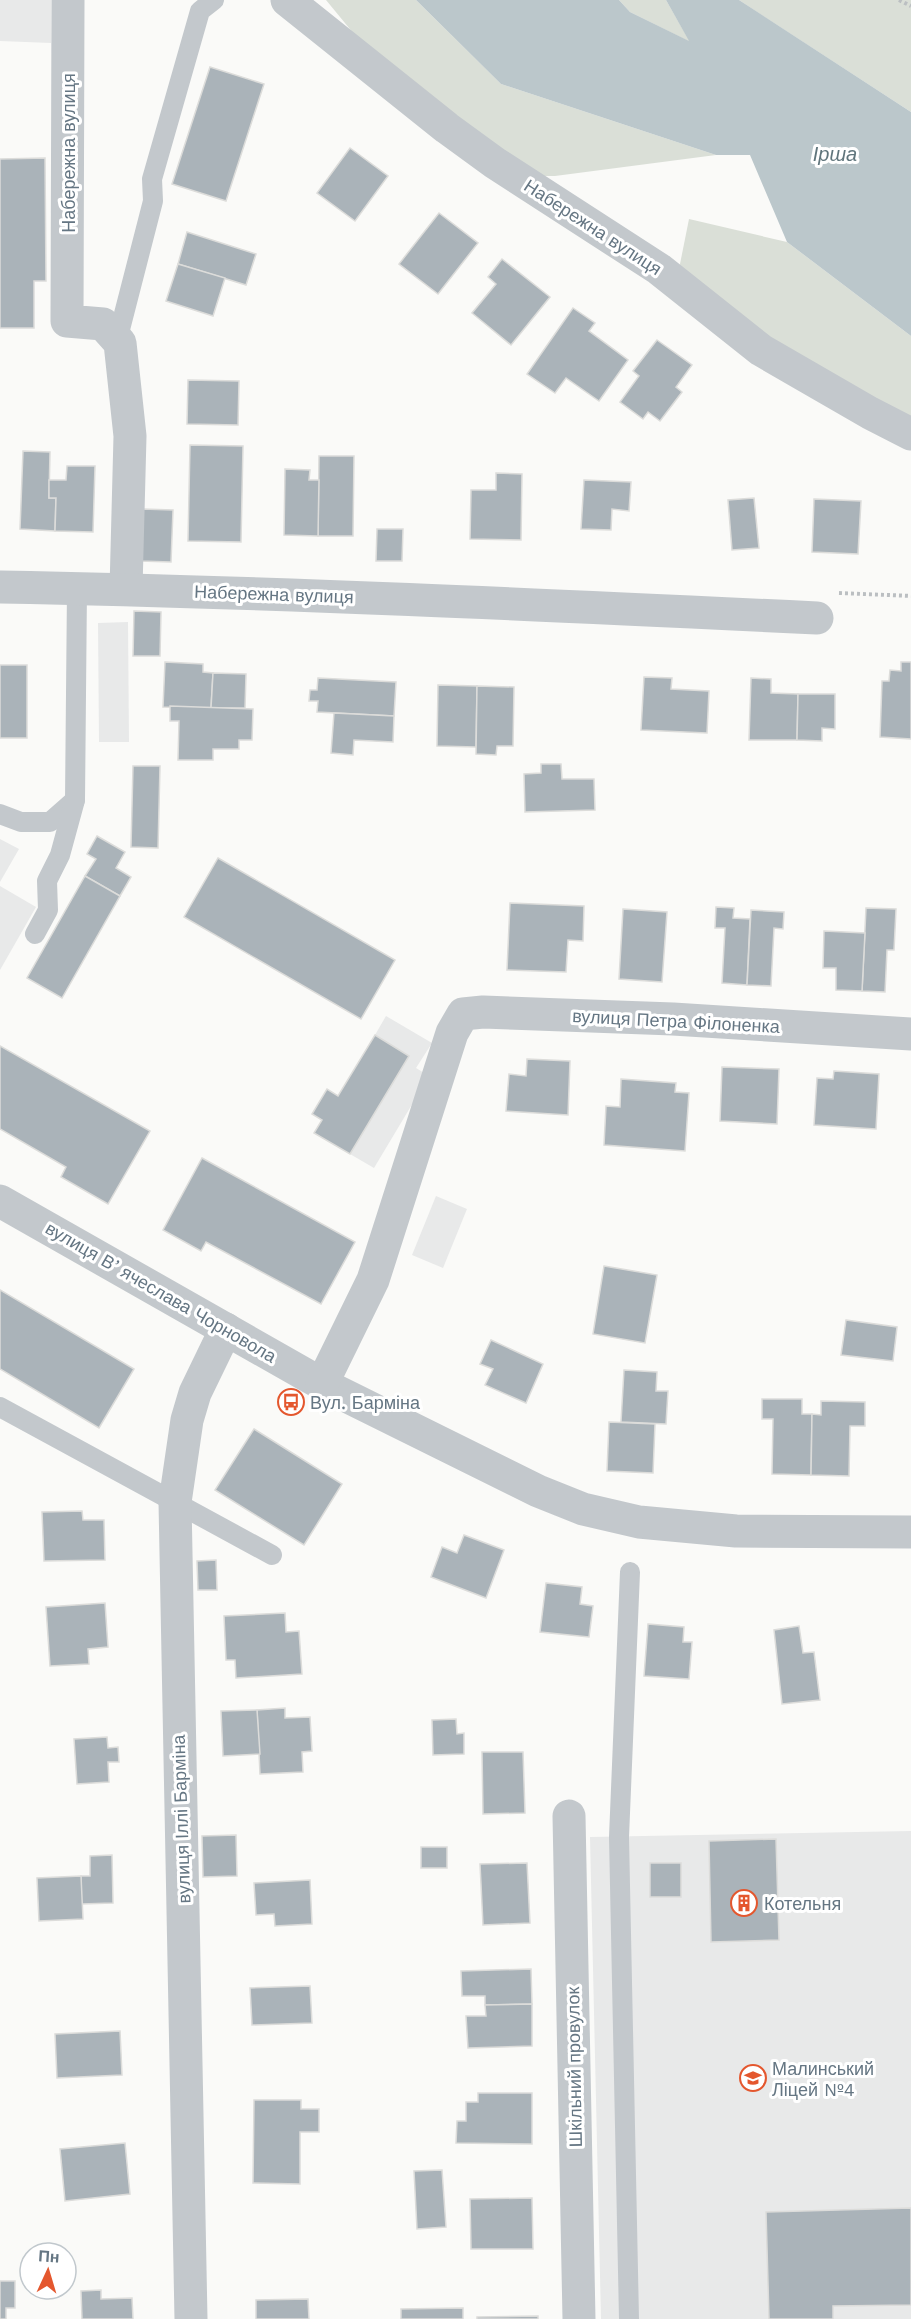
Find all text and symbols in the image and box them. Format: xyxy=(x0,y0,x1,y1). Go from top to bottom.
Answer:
street label: Набережна вулиця xyxy=(58,73,79,233)
water label: Ірша xyxy=(813,142,857,166)
street label: Набережна вулиця xyxy=(520,175,666,279)
street label: Набережна вулиця xyxy=(194,581,354,607)
street label: вулиця Петра Філоненка xyxy=(572,1005,781,1037)
street label: вулиця Вʼячеслава Чорновола xyxy=(42,1217,281,1367)
bus stop icon: Вул. Барміна xyxy=(276,1387,306,1417)
place label: Вул. Барміна xyxy=(310,1392,421,1413)
street label: вулиця Іллі Барміна xyxy=(168,1733,194,1904)
building icon: Котельня xyxy=(729,1888,759,1918)
place label: Котельня xyxy=(764,1893,841,1914)
street label: Шкільний провулок xyxy=(562,1986,586,2147)
place label: Малинський Ліцей №4 xyxy=(772,2058,874,2100)
school or university icon: Малинський Ліцей №4 xyxy=(738,2063,768,2093)
north arrow xyxy=(18,2241,78,2301)
text: Пн xyxy=(38,2246,60,2267)

